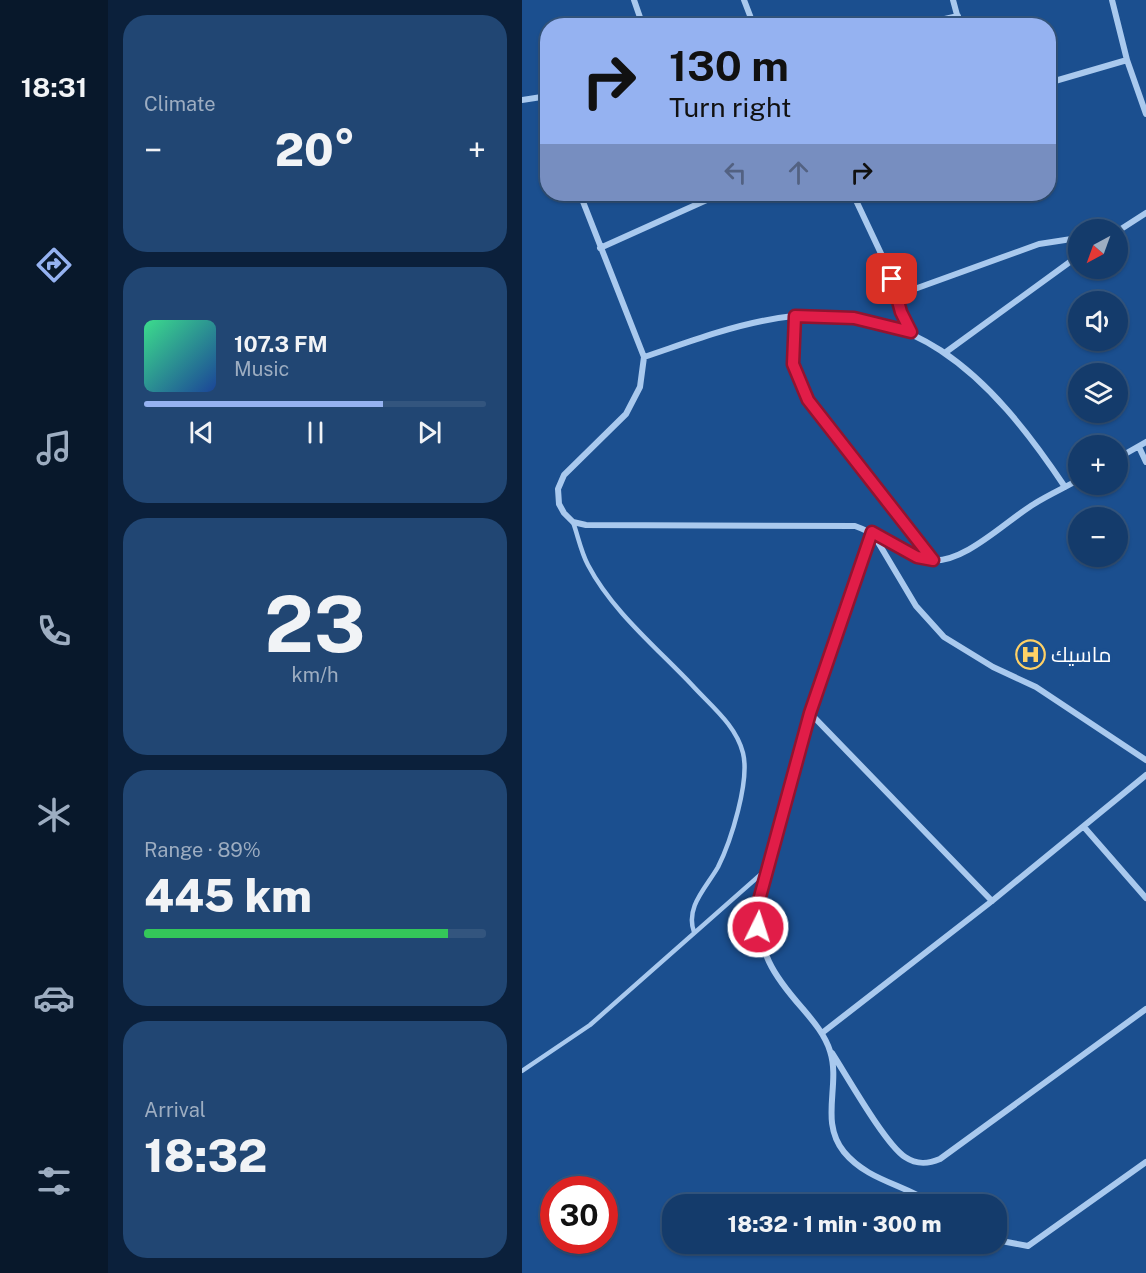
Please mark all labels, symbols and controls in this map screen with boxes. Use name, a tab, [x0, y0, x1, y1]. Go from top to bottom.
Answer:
text: 130 m	[669, 41, 789, 90]
icon: right	[570, 42, 648, 120]
text: 18:31	[21, 71, 87, 103]
text: Turn right	[669, 91, 792, 123]
text: Climate	[144, 92, 216, 116]
text: 20°	[275, 123, 355, 176]
text: −	[144, 131, 162, 169]
text: +	[468, 131, 486, 169]
icon: left	[719, 156, 752, 189]
icon: ahead	[782, 156, 815, 189]
icon: right	[845, 156, 878, 189]
north arrow	[1068, 219, 1128, 279]
map controls	[1068, 219, 1128, 567]
icon: directions	[33, 244, 75, 286]
pin	[866, 253, 917, 304]
icon: arrive	[875, 262, 908, 295]
button: sound	[1068, 291, 1128, 351]
text: 107.3 FM	[234, 331, 328, 357]
text: Music	[234, 357, 289, 381]
button: layers	[1068, 363, 1128, 423]
icon: previous	[185, 416, 218, 449]
icon: pause	[299, 416, 332, 449]
icon: next	[413, 416, 446, 449]
icon: music	[33, 427, 75, 469]
button: +	[1068, 435, 1128, 495]
button: −	[1068, 507, 1128, 567]
text: 23	[264, 578, 366, 670]
icon: phone	[33, 610, 75, 652]
hospital icon: ماسيك	[1014, 639, 1046, 671]
place label: ماسيك	[1051, 642, 1111, 667]
text: km/h	[291, 663, 339, 687]
icon: climate	[33, 794, 75, 836]
text: Range · 89%	[144, 838, 261, 862]
text: 445 km	[144, 869, 312, 922]
position arrow	[726, 895, 790, 959]
icon: car	[33, 977, 75, 1019]
text: Arrival	[144, 1098, 206, 1122]
text: 18:32	[144, 1129, 267, 1182]
icon: filters	[33, 1160, 75, 1202]
speed limit sign: 30	[540, 1176, 618, 1254]
text: 18:32 · 1 min · 300 m	[728, 1211, 941, 1237]

